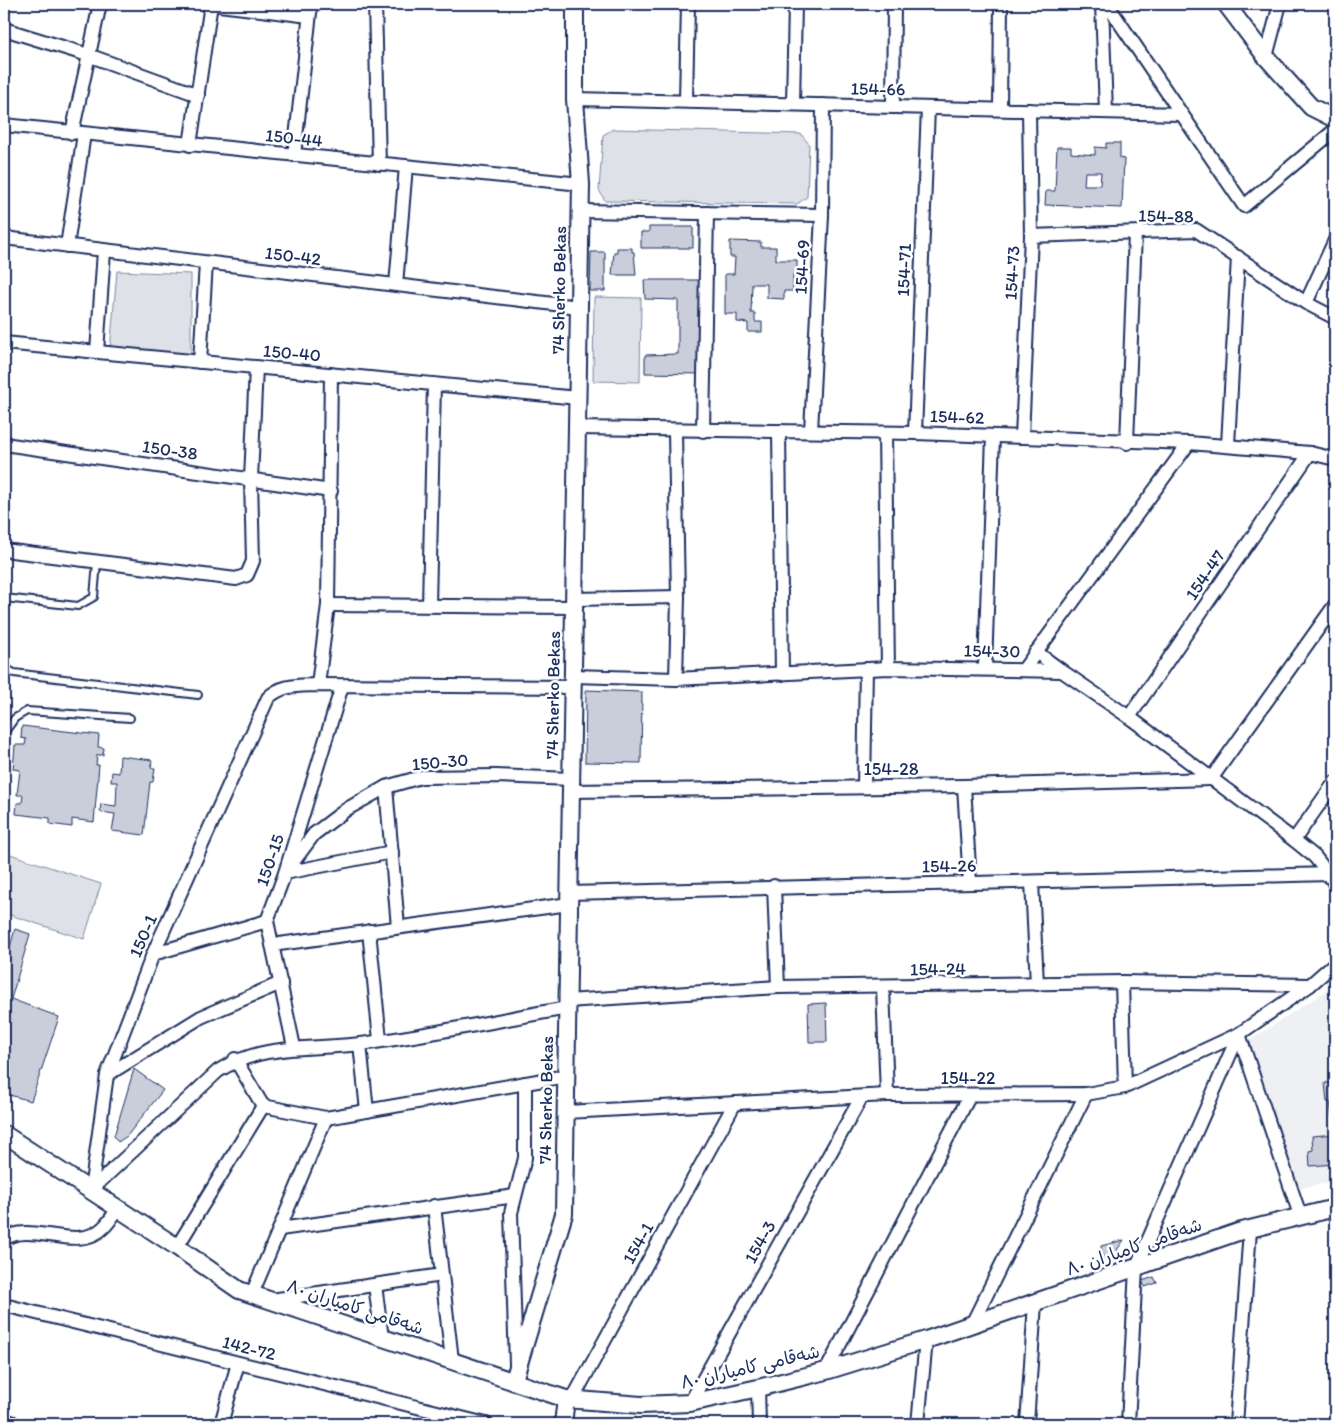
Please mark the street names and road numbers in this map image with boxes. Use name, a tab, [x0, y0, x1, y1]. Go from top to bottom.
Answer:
street label: 154-66	[850, 78, 906, 100]
street label: 150-44	[264, 124, 324, 152]
street label: 154-88	[1138, 205, 1194, 227]
street label: 74 Sherko Bekas	[547, 226, 571, 354]
street label: 154-69	[790, 239, 814, 295]
street label: 150-42	[264, 242, 323, 270]
street label: 154-71	[892, 243, 916, 297]
street label: 154-73	[1000, 245, 1024, 301]
street label: 150-40	[262, 340, 322, 366]
street label: 154-62	[929, 405, 985, 429]
street label: 150-38	[141, 435, 199, 465]
street label: 154-47	[1180, 546, 1230, 604]
street label: 74 Sherko Bekas	[541, 631, 565, 759]
street label: 154-30	[963, 640, 1021, 662]
street label: 150-30	[411, 749, 469, 775]
street label: 154-28	[863, 758, 919, 780]
street label: 150-15	[251, 831, 289, 889]
street label: 154-26	[921, 855, 977, 877]
street label: 150-1	[124, 911, 162, 961]
street label: 154-24	[910, 958, 966, 980]
street label: 74 Sherko Bekas	[534, 1036, 558, 1164]
street label: 154-22	[941, 1067, 996, 1089]
street label: شەقامی کامیاران ٨٠	[1063, 1213, 1205, 1281]
street label: 154-3	[739, 1217, 781, 1267]
street label: 154-1	[618, 1218, 658, 1268]
street label: شەقامی کامیاران ٨٠	[284, 1275, 426, 1339]
street label: 142-72	[220, 1331, 278, 1365]
street label: شەقامی کامیاران ٨٠	[678, 1340, 822, 1394]

